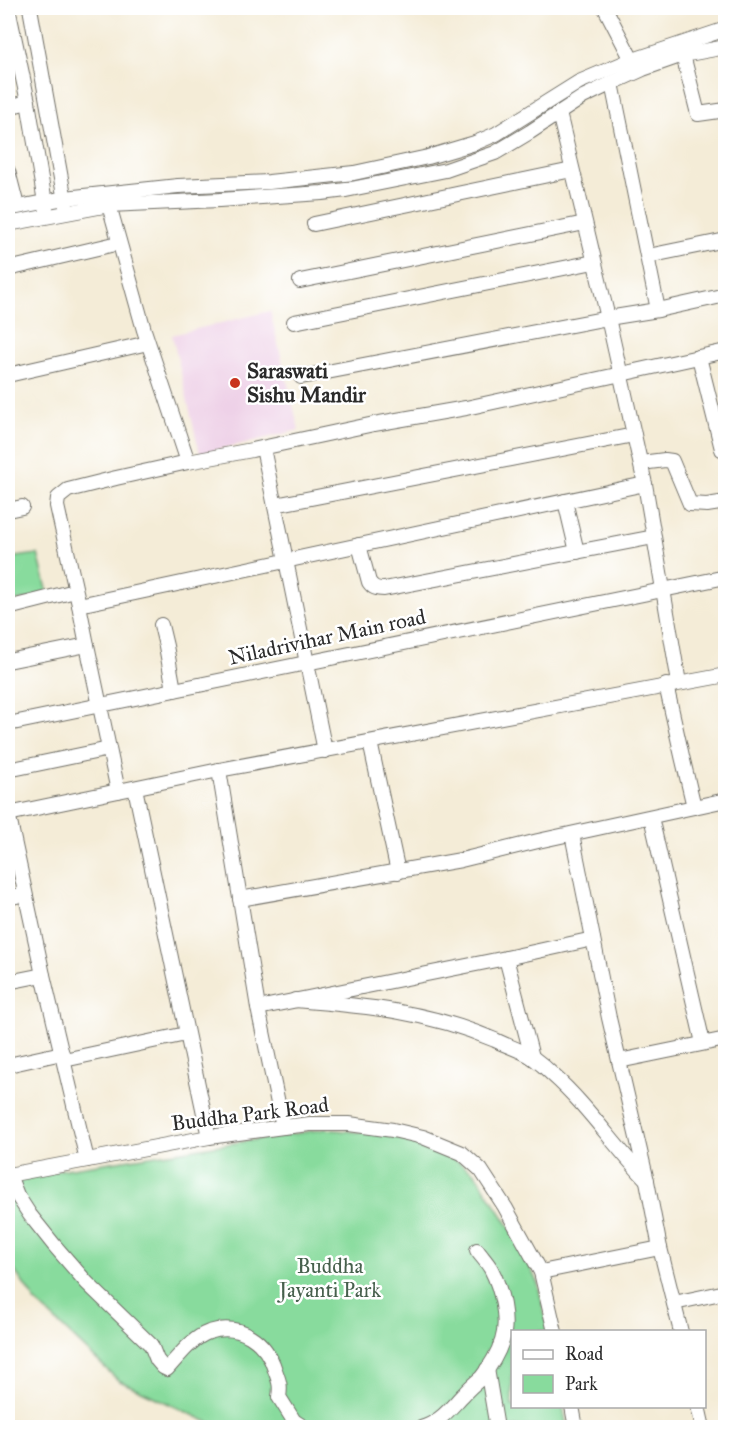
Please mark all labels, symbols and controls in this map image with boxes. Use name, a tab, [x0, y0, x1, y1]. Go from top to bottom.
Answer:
place label: Saraswati Sishu Mandir	[247, 358, 367, 408]
marker: Saraswati Sishu Mandir	[228, 376, 242, 390]
street label: Niladrivihar Main road	[226, 603, 428, 671]
street label: Buddha Park Road	[170, 1091, 331, 1137]
park label: Buddha Jayanti Park	[277, 1253, 381, 1303]
legend	[511, 1330, 706, 1408]
text: Road	[565, 1343, 603, 1365]
text: Park	[565, 1373, 598, 1395]

